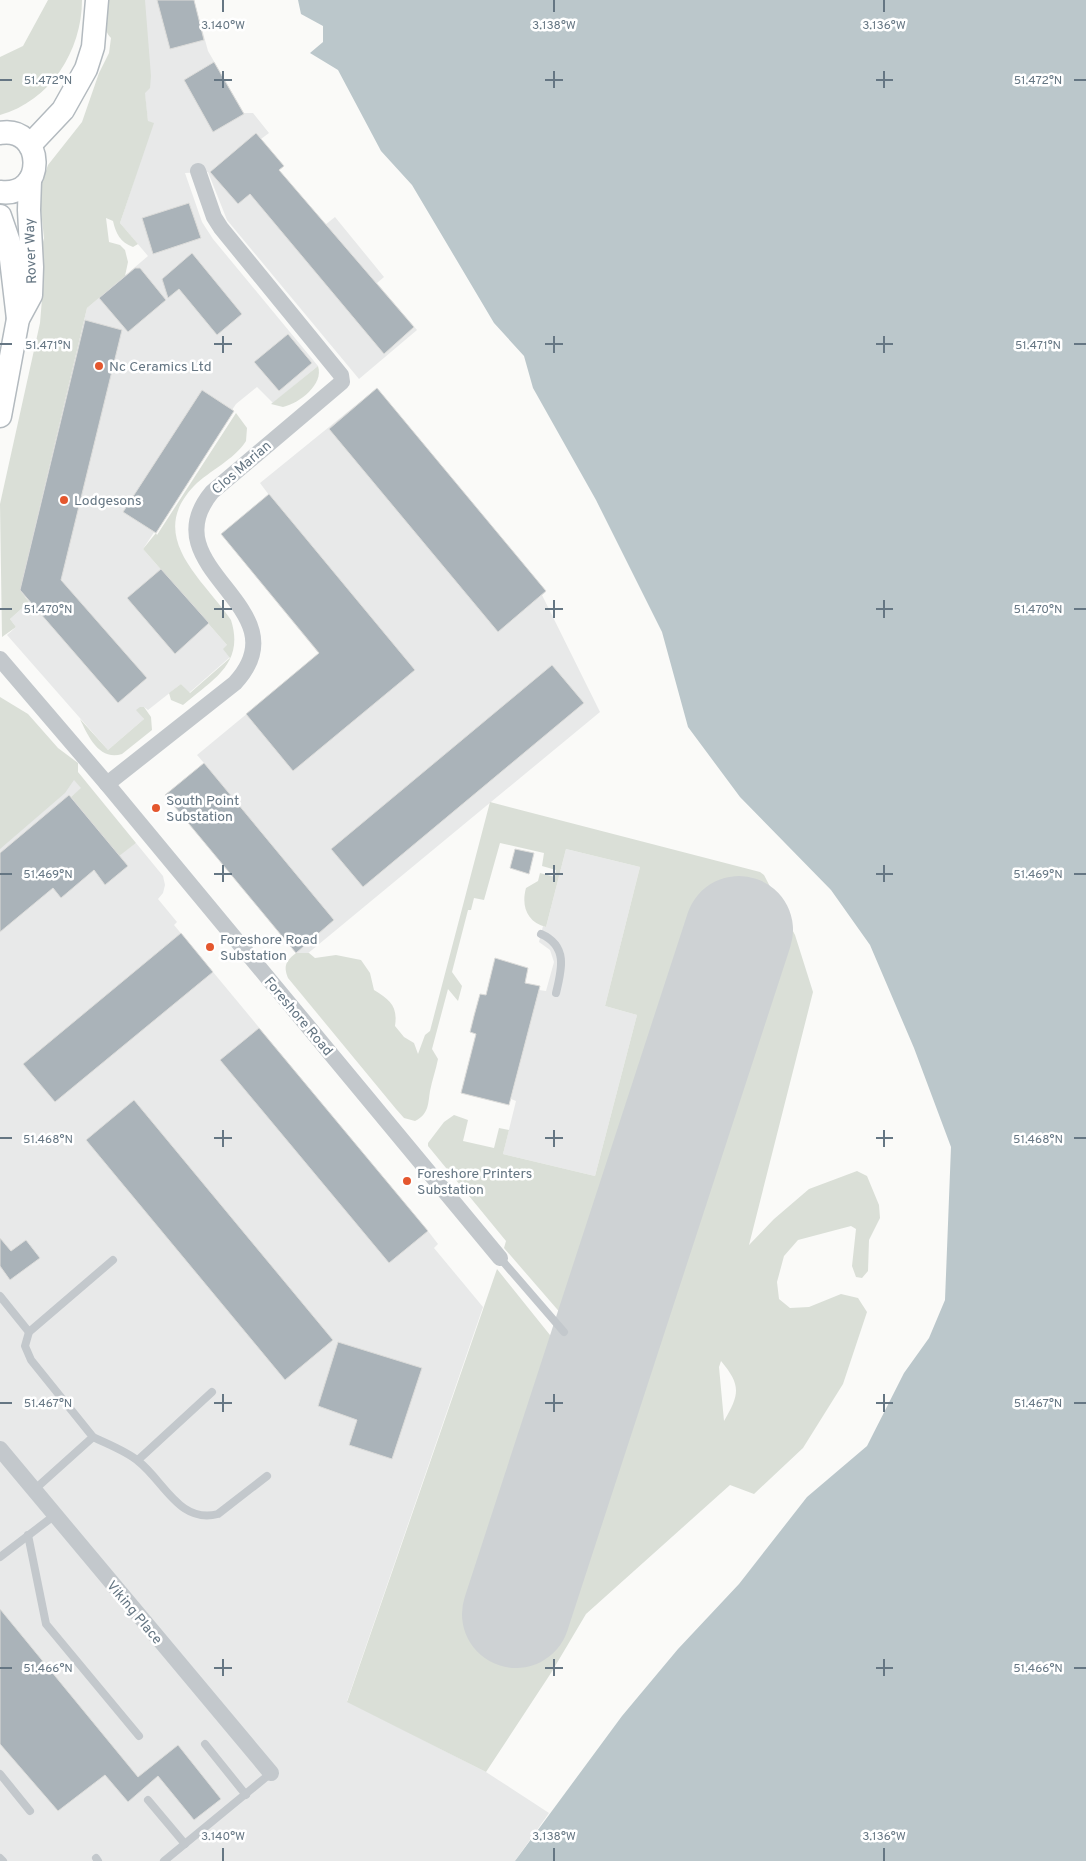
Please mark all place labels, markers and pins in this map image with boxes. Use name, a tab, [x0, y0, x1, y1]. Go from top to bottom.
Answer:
place label: Nc Ceramics Ltd	[109, 359, 212, 376]
marker: Nc Ceramics Ltd	[93, 360, 105, 372]
place label: Lodgesons	[74, 493, 142, 510]
marker: Lodgesons	[58, 494, 70, 506]
place label: South Point Substation	[166, 793, 239, 826]
marker: South Point Substation	[150, 802, 162, 814]
place label: Foreshore Road Substation	[220, 932, 318, 965]
marker: Foreshore Road Substation	[204, 941, 216, 953]
place label: Foreshore Printers Substation	[417, 1166, 532, 1199]
marker: Foreshore Printers Substation	[401, 1175, 413, 1187]

